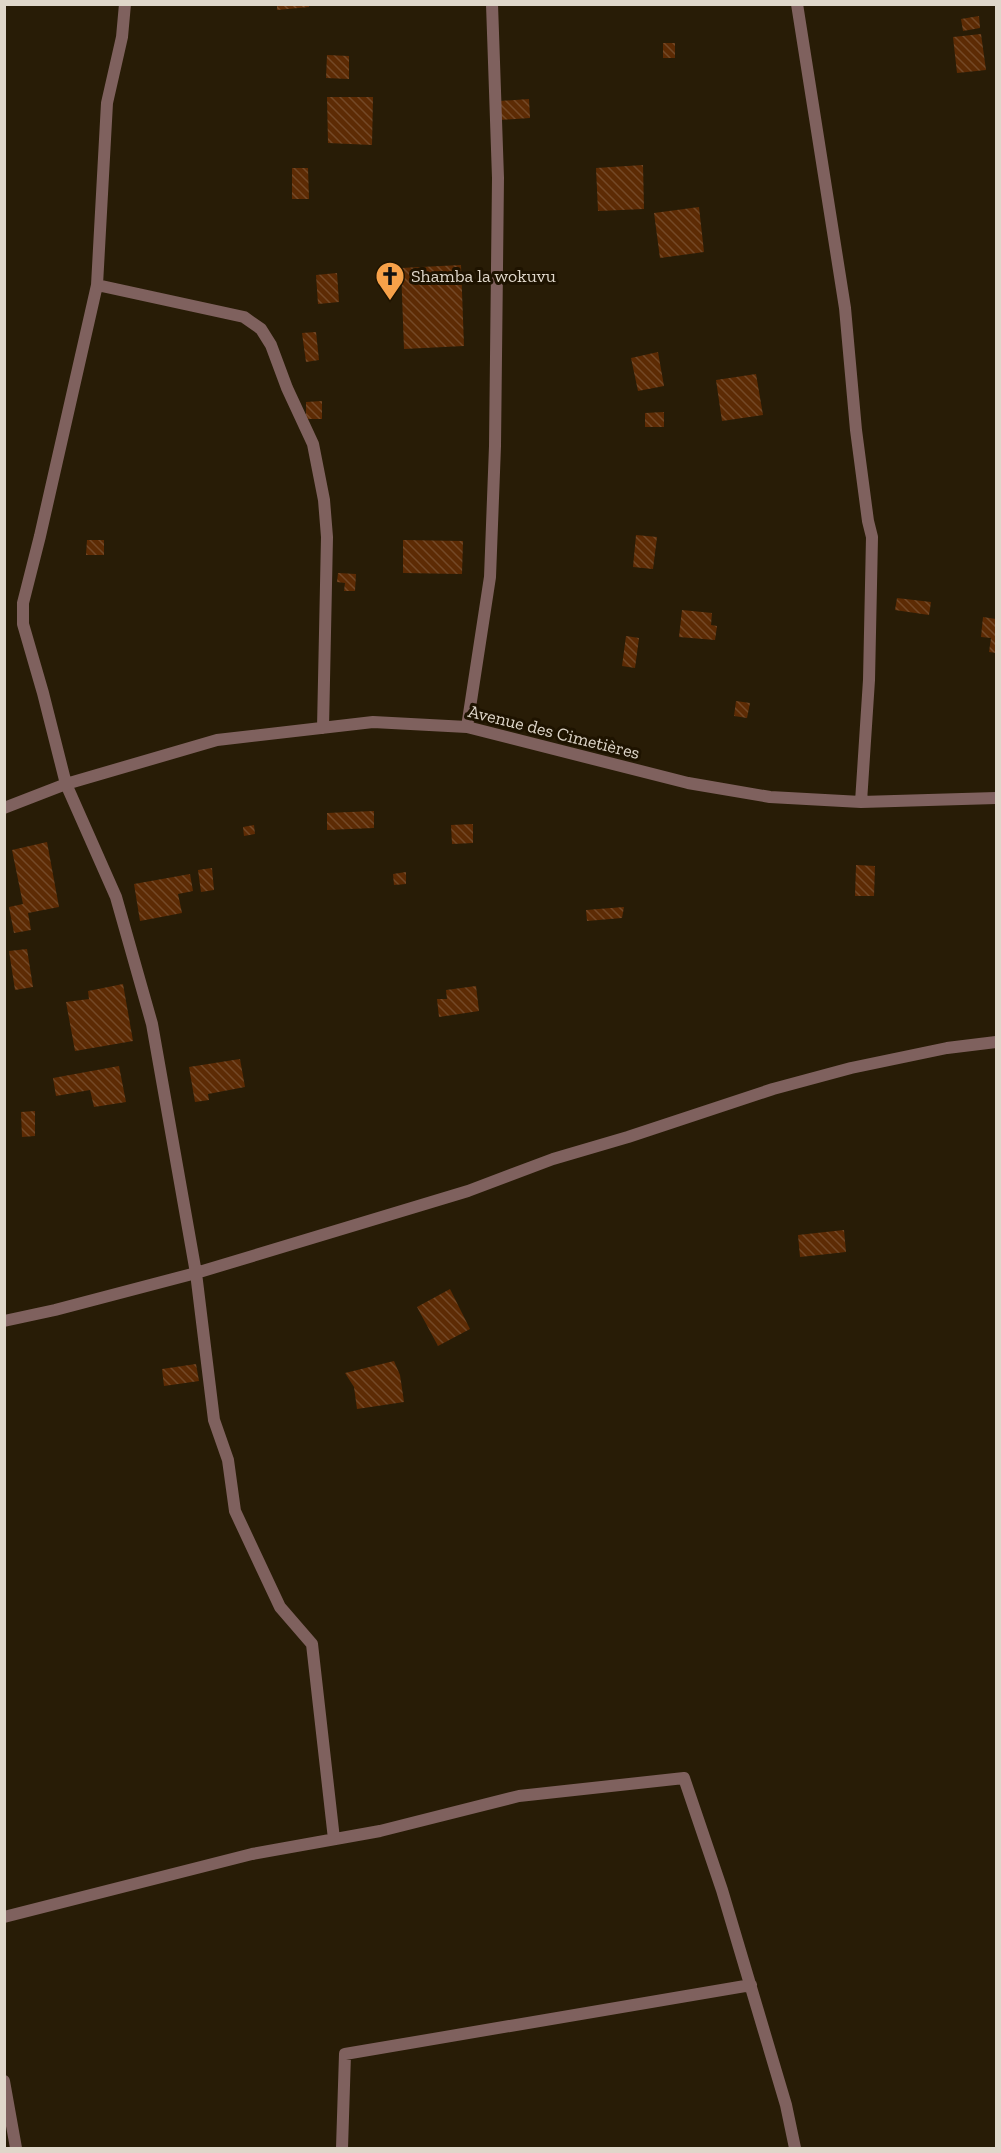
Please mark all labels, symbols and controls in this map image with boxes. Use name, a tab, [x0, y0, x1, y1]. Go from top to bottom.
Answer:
church icon: Shamba la wokuvu	[374, 260, 406, 302]
place label: Shamba la wokuvu	[411, 265, 556, 287]
street label: Avenue des Cimetières	[466, 700, 642, 764]

